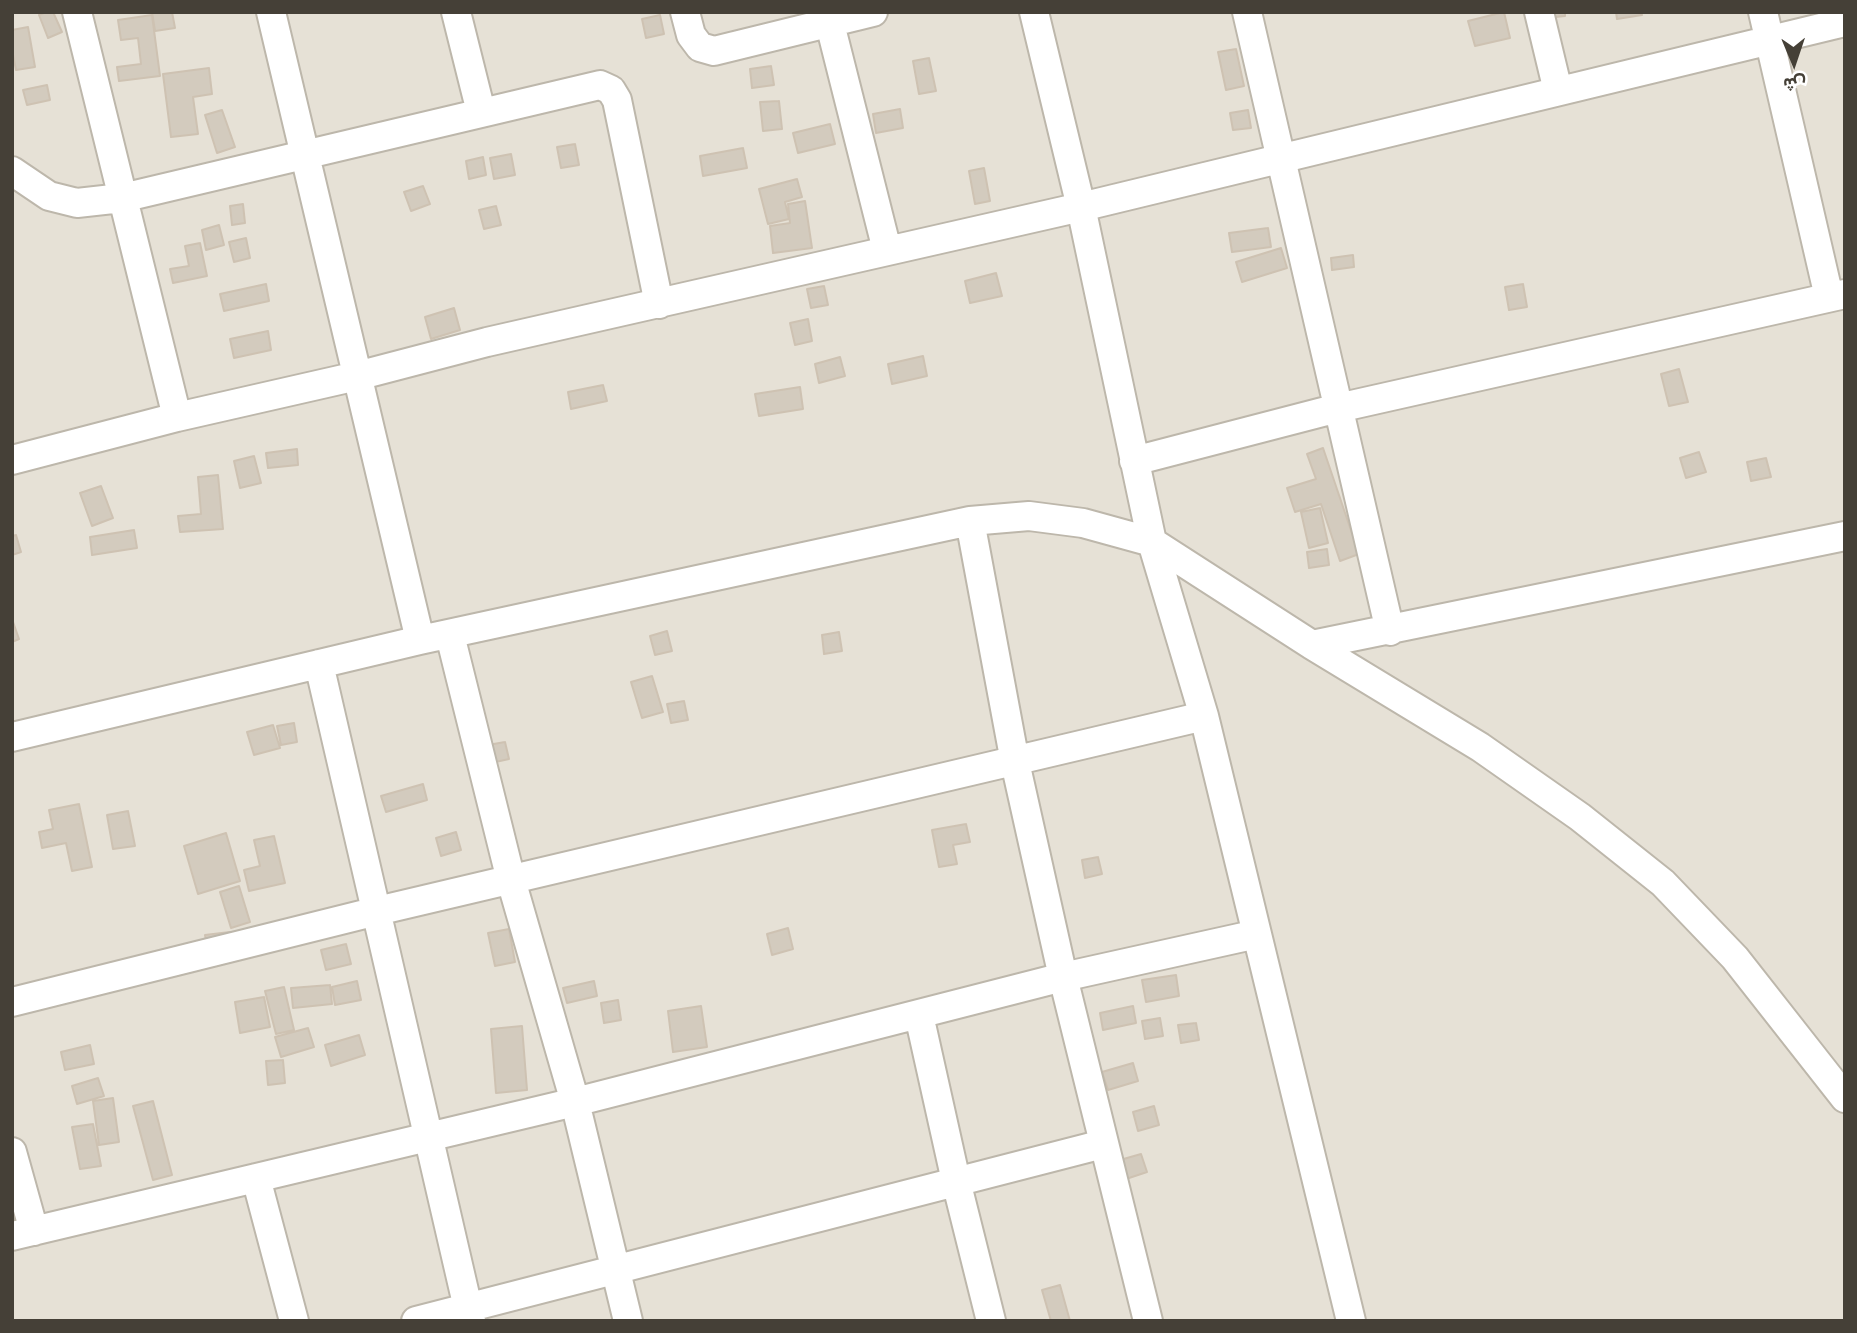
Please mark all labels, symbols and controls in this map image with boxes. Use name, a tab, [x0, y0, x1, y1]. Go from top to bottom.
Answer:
north arrow	[1759, 28, 1829, 98]
text: ش	[1783, 73, 1807, 95]

